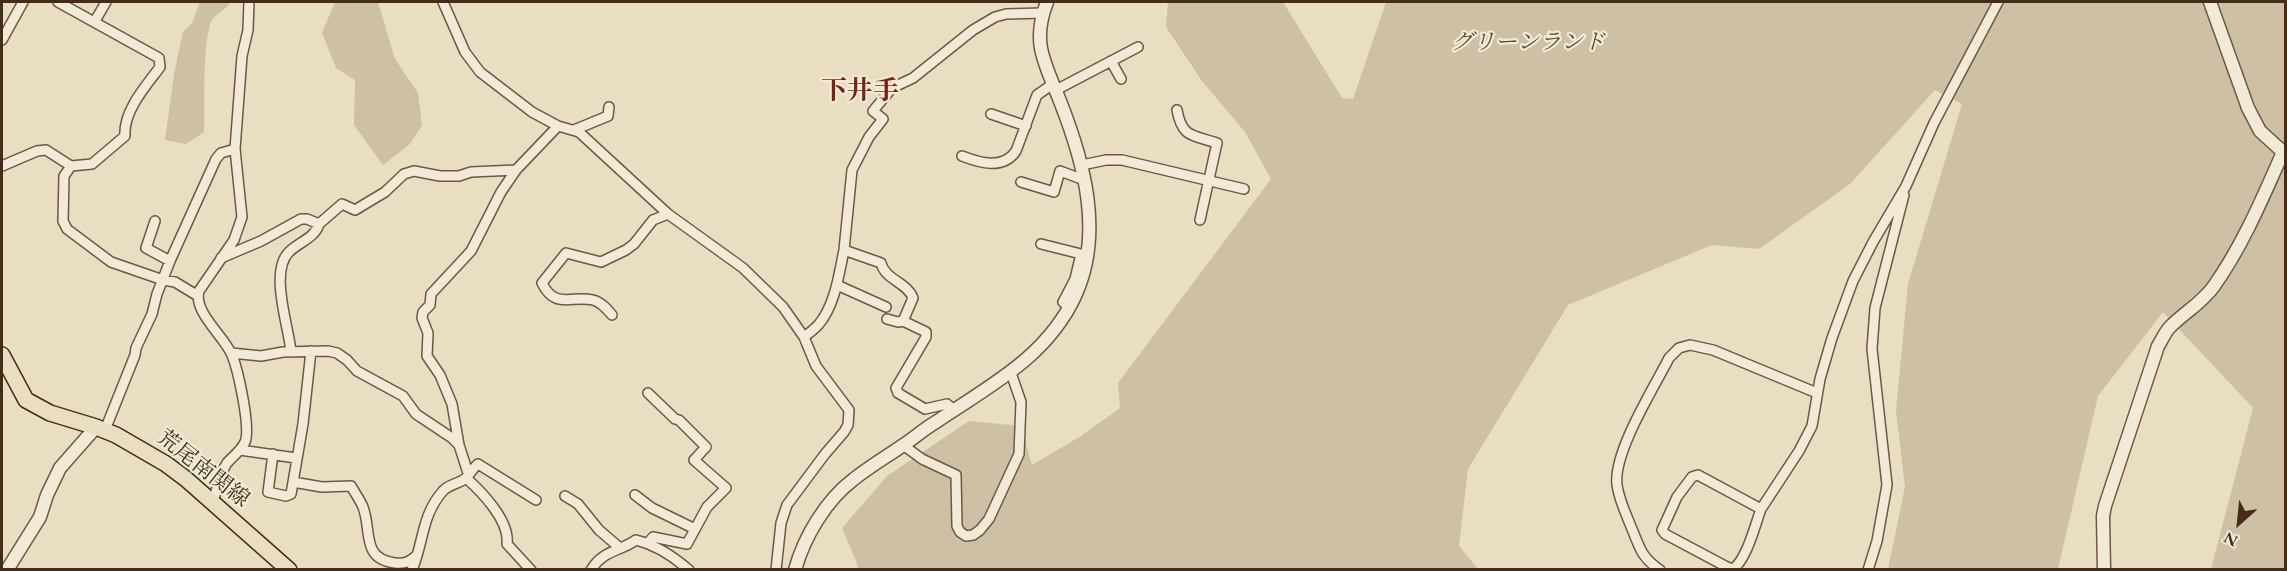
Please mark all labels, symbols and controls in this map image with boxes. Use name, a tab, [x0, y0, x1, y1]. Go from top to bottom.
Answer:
park label: グリーンランド	[1451, 30, 1605, 56]
district label: 下井手	[821, 76, 899, 108]
street label: 荒尾南関線	[152, 425, 254, 513]
north arrow	[2209, 493, 2269, 553]
text: N	[2220, 527, 2241, 552]

